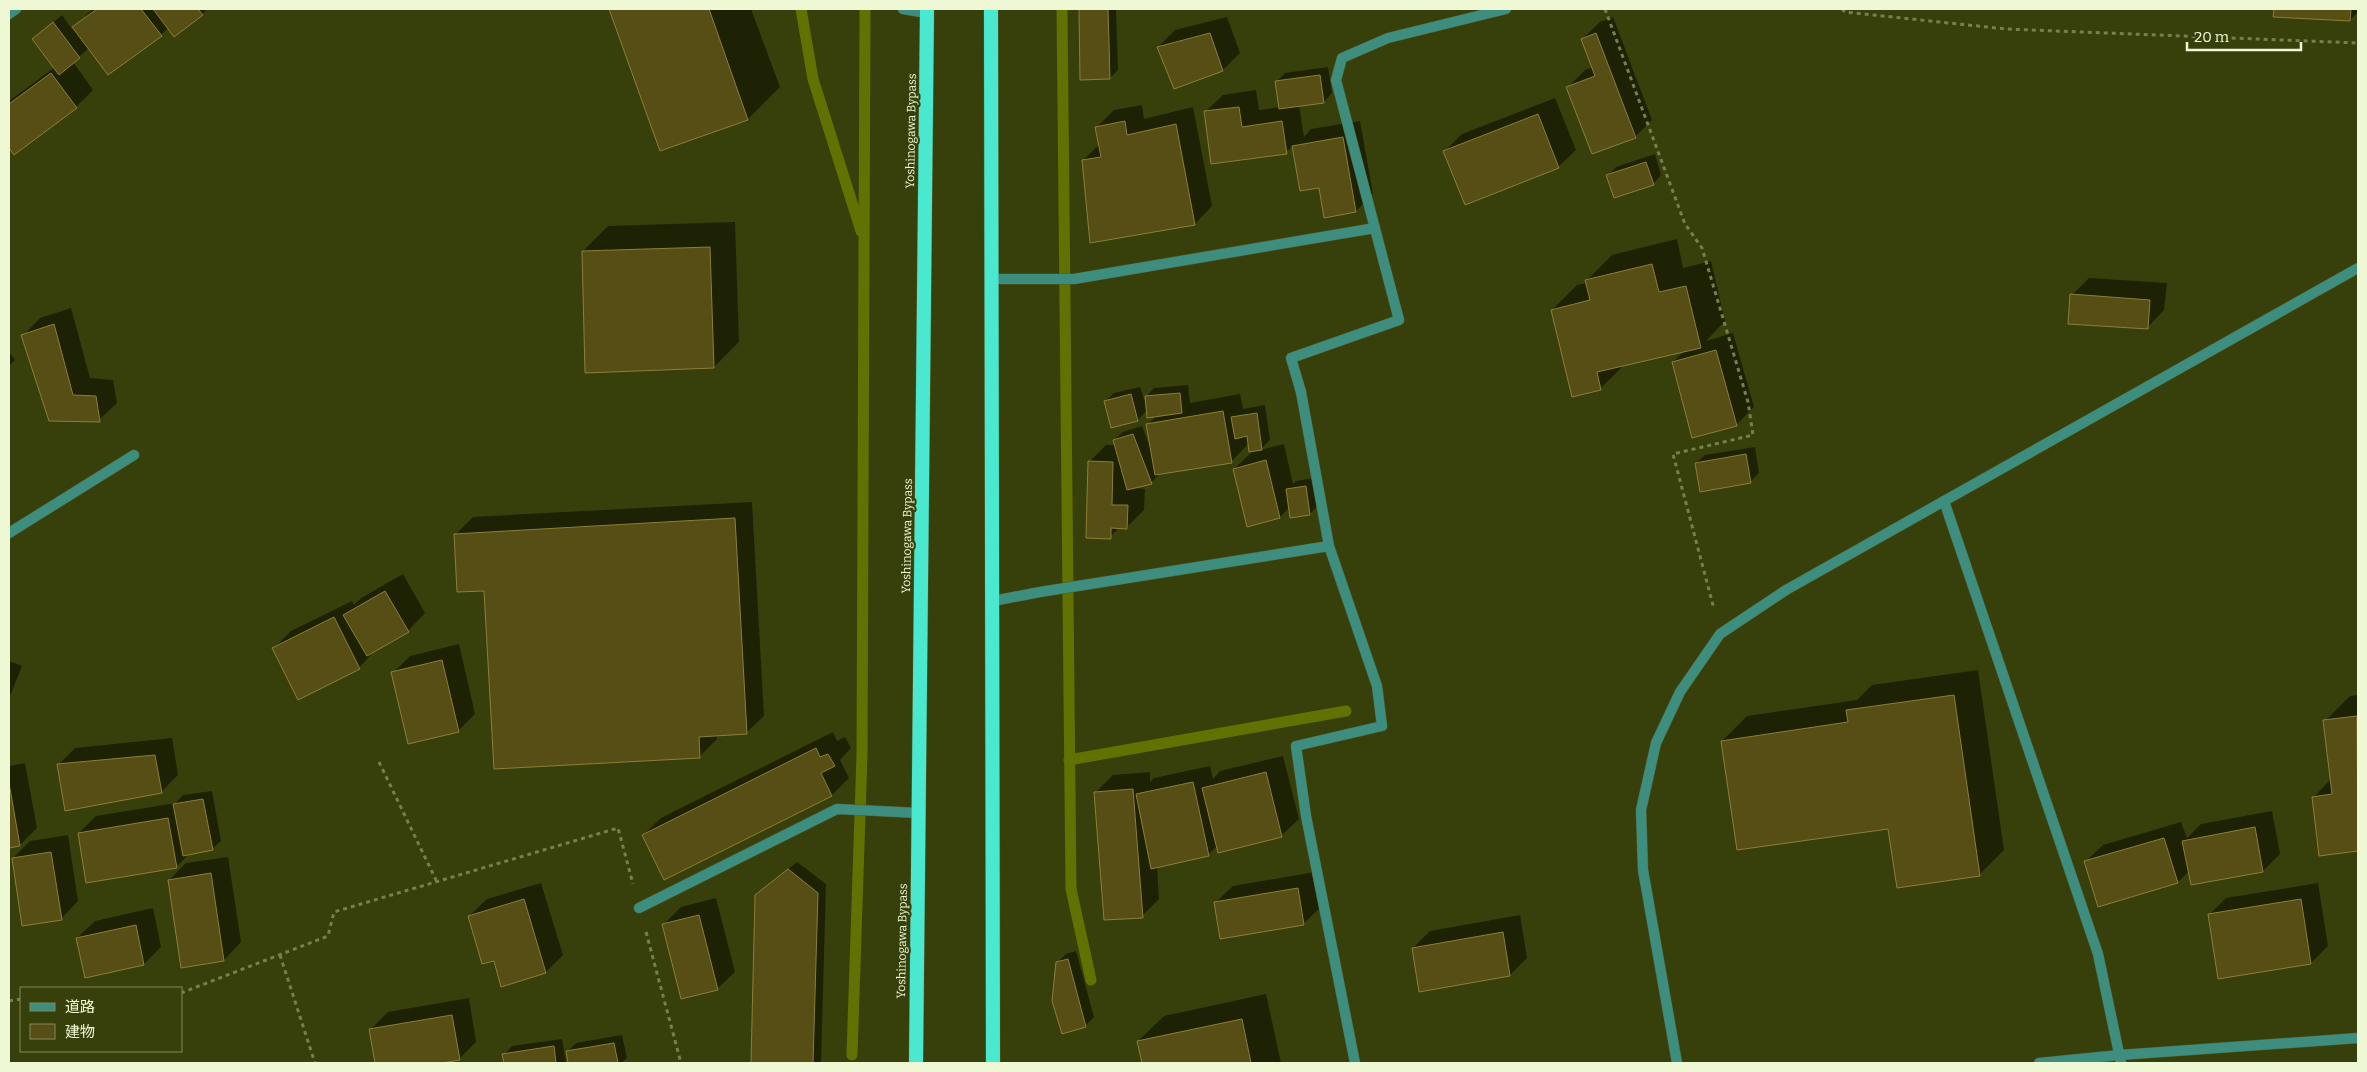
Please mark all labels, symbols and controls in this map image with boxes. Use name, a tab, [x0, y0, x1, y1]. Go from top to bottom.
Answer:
scale bar	[2187, 20, 2301, 52]
text: 20 m	[2194, 28, 2230, 46]
street label: Yoshinogawa Bypass	[903, 73, 919, 189]
street label: Yoshinogawa Bypass	[899, 478, 915, 594]
street label: Yoshinogawa Bypass	[894, 883, 910, 999]
legend	[20, 987, 182, 1052]
text: 道路	[65, 998, 95, 1016]
text: 建物	[65, 1023, 95, 1041]

